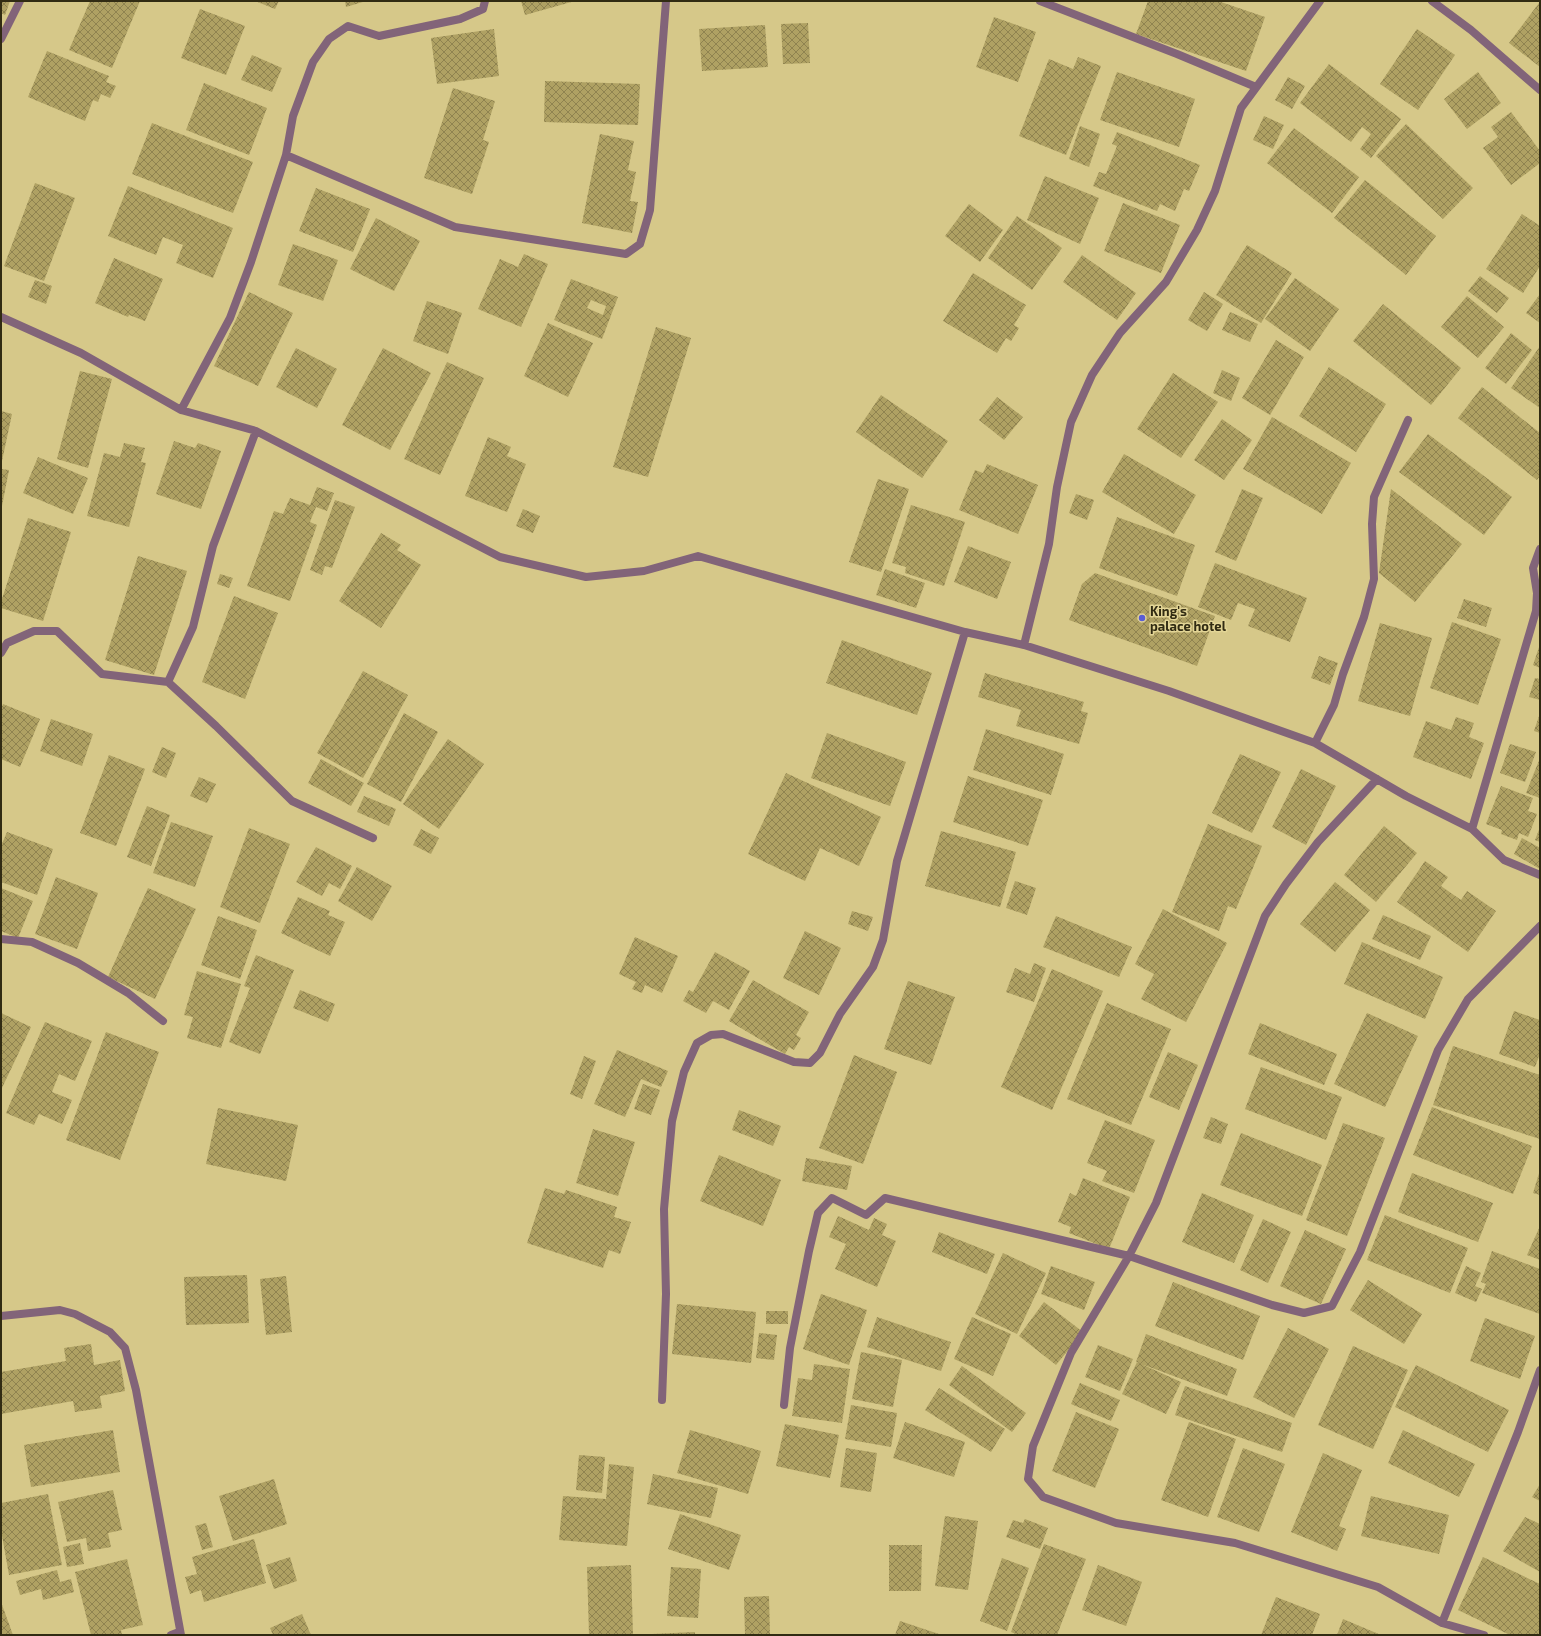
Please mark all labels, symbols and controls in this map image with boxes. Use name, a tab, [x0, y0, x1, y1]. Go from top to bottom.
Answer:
place label: King's palace hotel	[1150, 603, 1227, 634]
marker: King's palace hotel	[1137, 613, 1147, 623]

